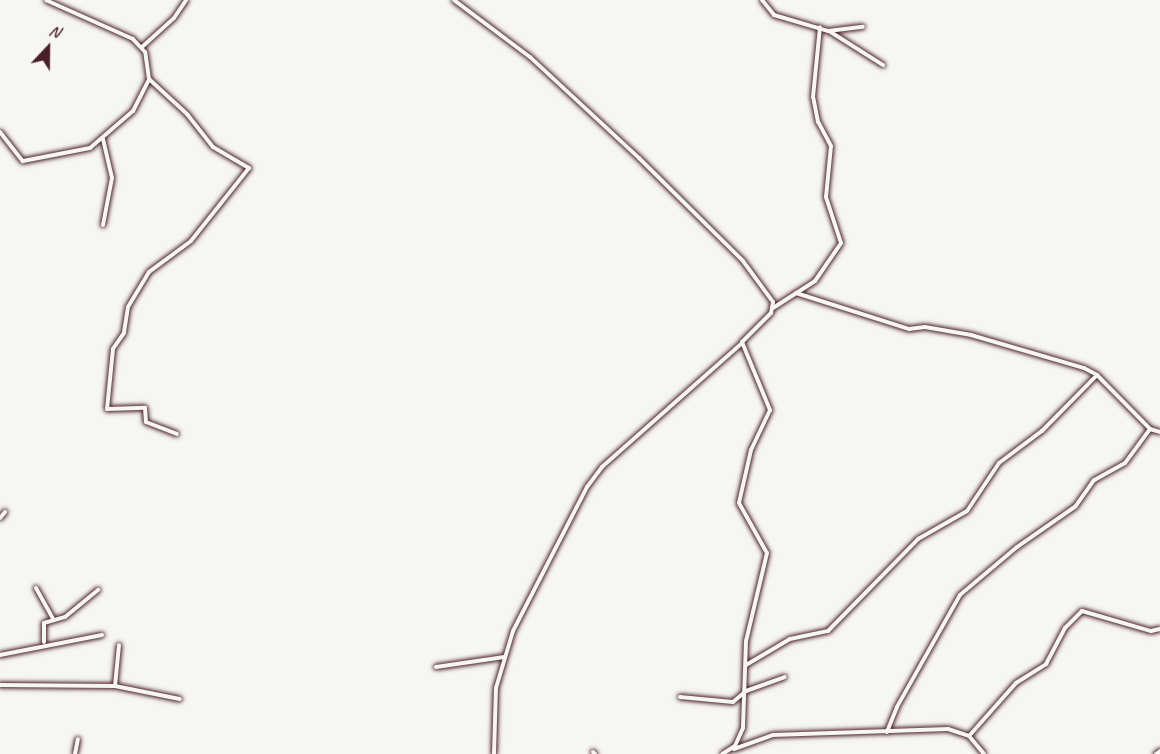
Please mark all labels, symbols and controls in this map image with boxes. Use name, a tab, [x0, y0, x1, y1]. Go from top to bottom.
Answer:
north arrow	[18, 18, 78, 78]
text: N	[46, 20, 63, 42]

